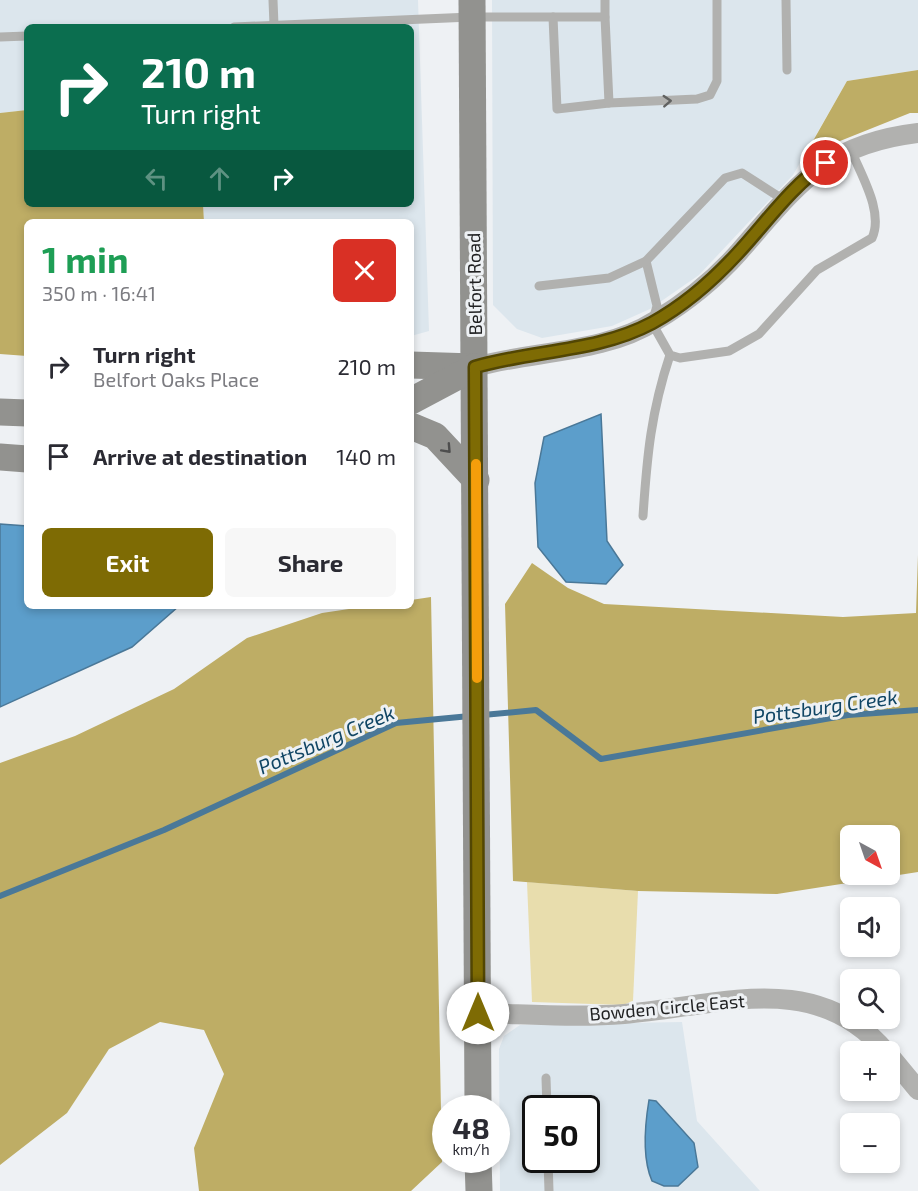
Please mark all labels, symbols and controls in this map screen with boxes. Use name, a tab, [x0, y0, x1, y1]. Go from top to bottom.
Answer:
text: 210 m	[141, 46, 256, 96]
icon: right	[42, 48, 120, 126]
one-way arrow	[663, 94, 672, 107]
text: Turn right	[141, 97, 261, 129]
pin	[800, 137, 851, 188]
icon: arrive	[809, 146, 842, 179]
icon: left	[140, 162, 173, 195]
icon: ahead	[203, 162, 236, 195]
icon: right	[266, 162, 299, 195]
street label: Belfort Road	[462, 233, 486, 335]
text: 1 min	[42, 237, 129, 280]
button: close	[333, 239, 396, 302]
text: 350 m · 16:41	[42, 281, 156, 305]
text: Turn right	[93, 341, 195, 367]
icon: right	[42, 350, 75, 383]
text: 210 m	[337, 353, 396, 379]
text: Belfort Oaks Place	[93, 367, 259, 391]
icon: arrive	[42, 440, 75, 473]
one-way arrow	[439, 442, 450, 453]
text: Arrive at destination	[93, 443, 307, 469]
text: 140 m	[336, 443, 396, 469]
button: Exit	[42, 528, 213, 597]
button: Share	[225, 528, 396, 597]
water label: Pottsburg Creek	[751, 684, 899, 728]
water label: Pottsburg Creek	[254, 699, 398, 779]
north arrow	[840, 825, 900, 885]
map controls	[840, 825, 900, 1173]
button: sound	[840, 897, 900, 957]
button: search	[840, 969, 900, 1029]
position arrow	[446, 981, 510, 1045]
street label: Bowden Circle East	[588, 989, 746, 1025]
button: +	[840, 1041, 900, 1101]
speed limit sign: 50	[522, 1095, 600, 1173]
text: 48	[452, 1109, 490, 1145]
button: −	[840, 1113, 900, 1173]
text: km/h	[452, 1140, 490, 1158]

